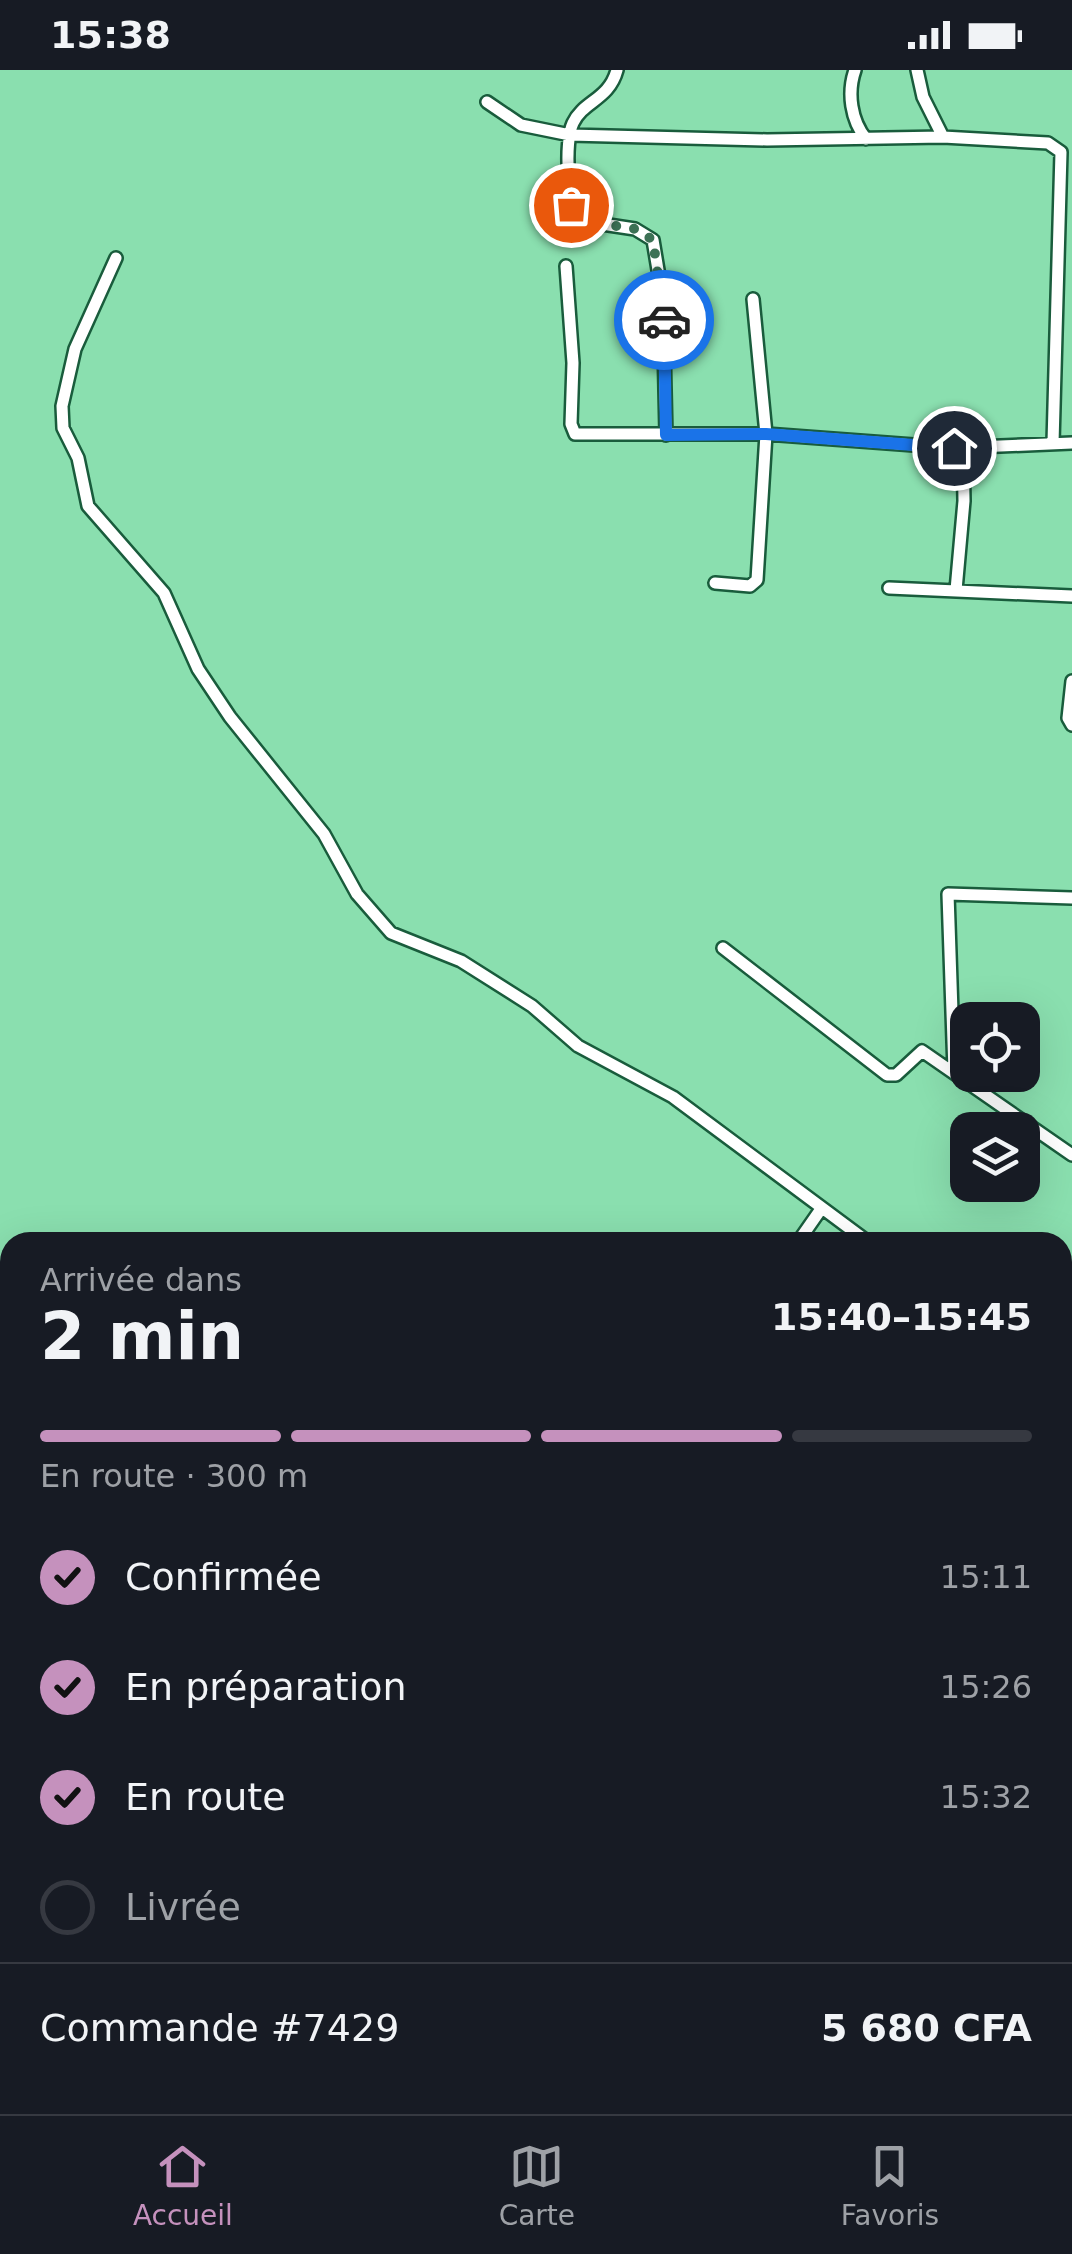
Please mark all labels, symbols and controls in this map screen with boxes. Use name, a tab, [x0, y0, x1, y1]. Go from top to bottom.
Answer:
text: 15:38	[50, 13, 171, 57]
pin	[529, 163, 614, 248]
icon: bag	[544, 178, 599, 233]
courier	[614, 270, 714, 370]
icon: car	[637, 293, 692, 348]
pin	[912, 406, 997, 491]
icon: home	[927, 421, 982, 476]
map controls	[950, 1002, 1040, 1202]
button: locate	[950, 1002, 1040, 1092]
button: layers	[950, 1112, 1040, 1202]
text: Arrivée dans	[40, 1261, 242, 1299]
text: 15:40–15:45	[771, 1295, 1032, 1339]
text: 2 min	[40, 1299, 244, 1374]
text: En route · 300 m	[40, 1457, 308, 1495]
icon: check	[40, 1550, 95, 1605]
text: Confirmée	[125, 1555, 322, 1599]
text: 15:11	[940, 1558, 1032, 1596]
icon: check	[40, 1660, 95, 1715]
text: En préparation	[125, 1665, 407, 1709]
text: 15:26	[940, 1668, 1032, 1706]
icon: check	[40, 1770, 95, 1825]
text: En route	[125, 1775, 286, 1819]
text: 15:32	[940, 1778, 1032, 1816]
text: Livrée	[125, 1885, 241, 1929]
text: Commande #7429	[40, 2006, 399, 2050]
text: 5 680 CFA	[821, 2006, 1032, 2050]
tab: Accueil	[133, 2139, 233, 2232]
tab: Carte	[499, 2139, 575, 2232]
tab: Favoris	[841, 2139, 939, 2232]

